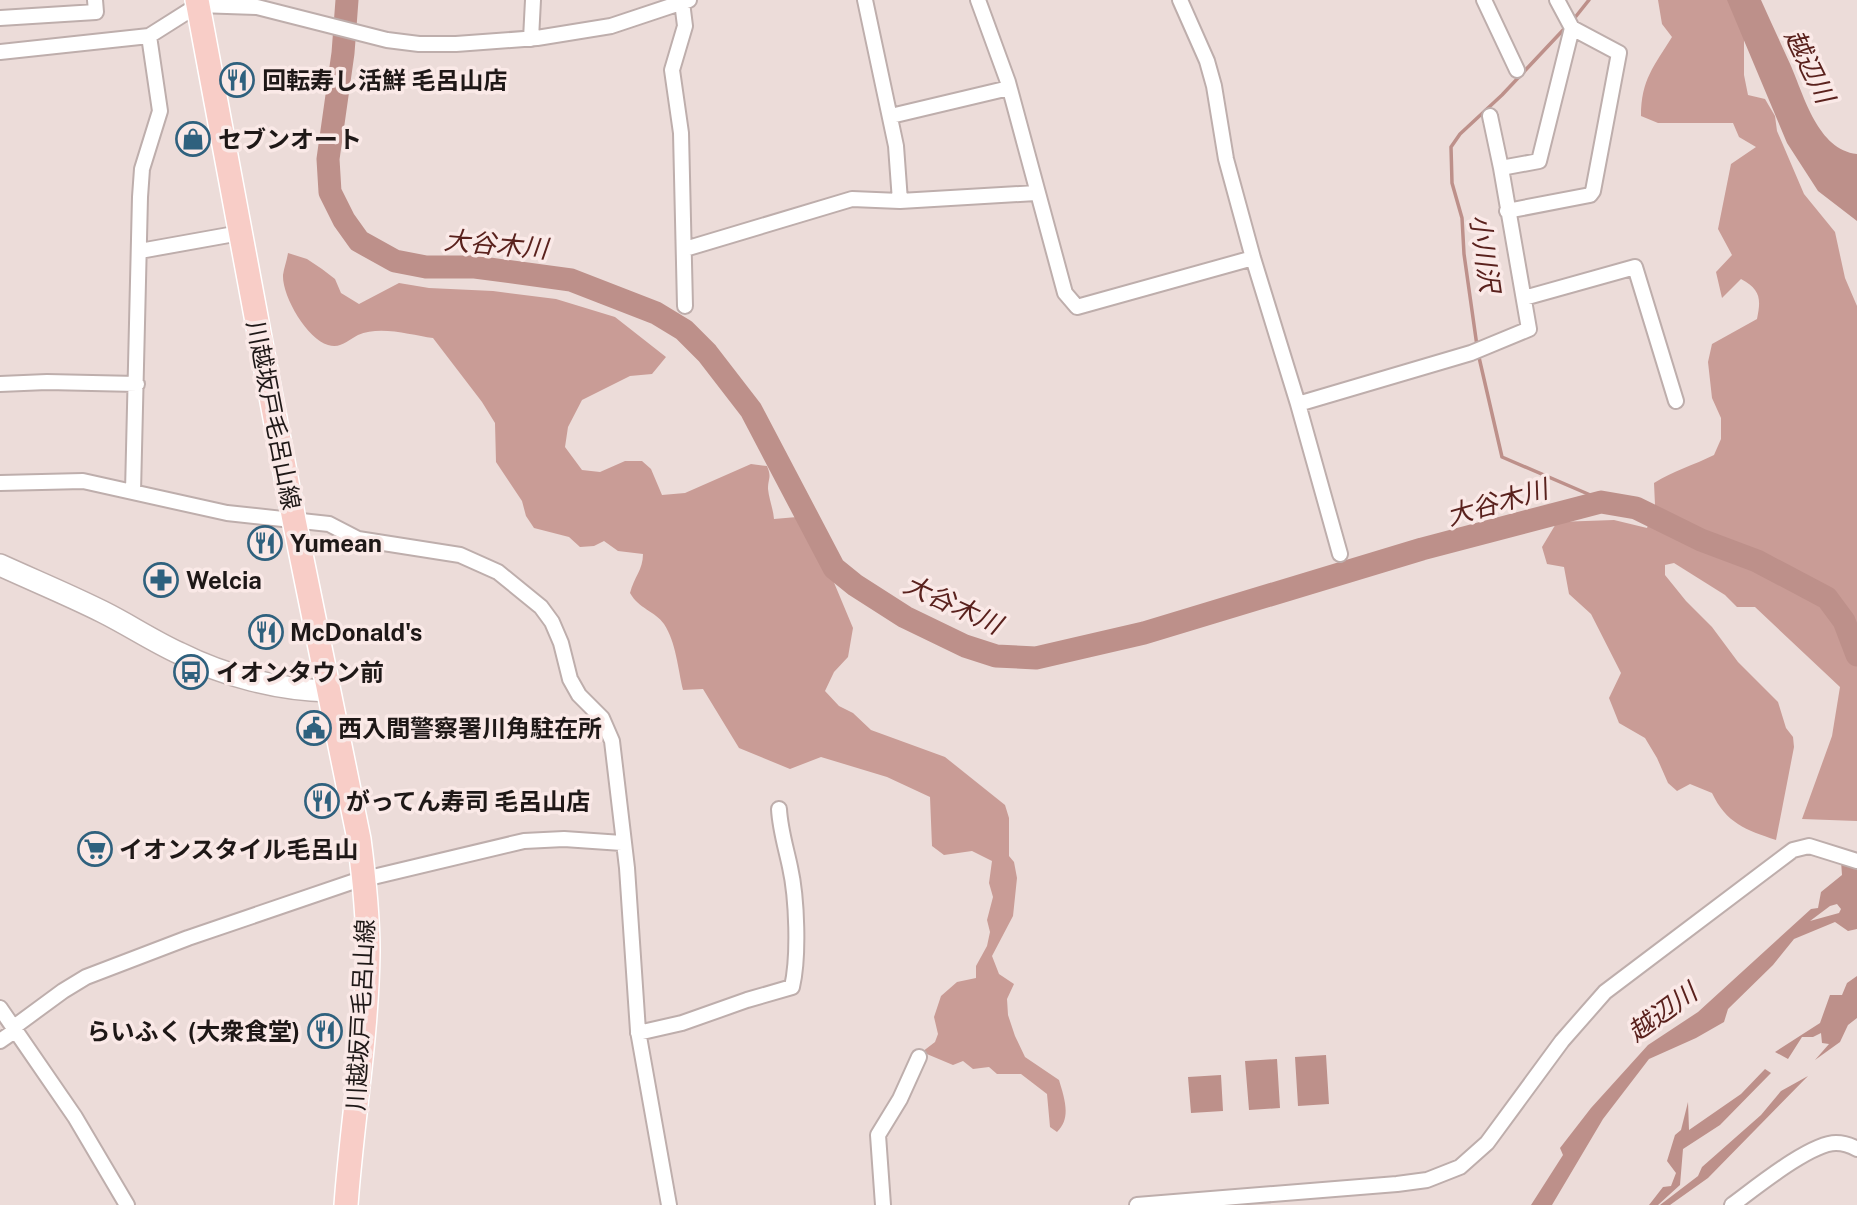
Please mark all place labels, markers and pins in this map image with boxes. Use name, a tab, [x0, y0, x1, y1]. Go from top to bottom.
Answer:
restaurant icon: 回転寿し活鮮 毛呂山店	[218, 61, 256, 99]
place label: 回転寿し活鮮 毛呂山店	[262, 66, 507, 94]
shop icon: セブンオート	[174, 120, 212, 158]
place label: セブンオート	[218, 125, 362, 153]
restaurant icon: Yumean	[246, 524, 284, 562]
place label: Yumean	[290, 529, 382, 557]
pharmacy icon: Welcia	[142, 561, 180, 599]
place label: Welcia	[186, 566, 262, 594]
restaurant icon: McDonald's	[247, 613, 285, 651]
place label: McDonald's	[290, 618, 422, 646]
bus stop icon: イオンタウン前	[172, 653, 210, 691]
place label: イオンタウン前	[216, 658, 384, 686]
public building icon: 西入間警察署川角駐在所	[295, 709, 333, 747]
place label: 西入間警察署川角駐在所	[338, 714, 602, 742]
restaurant icon: がってん寿司 毛呂山店	[303, 782, 341, 820]
place label: がってん寿司 毛呂山店	[346, 787, 590, 815]
supermarket icon: イオンスタイル毛呂山	[76, 830, 114, 868]
place label: イオンスタイル毛呂山	[119, 835, 359, 863]
restaurant icon: らいふく (大衆食堂)	[306, 1012, 344, 1050]
place label: らいふく (大衆食堂)	[87, 1017, 300, 1045]

